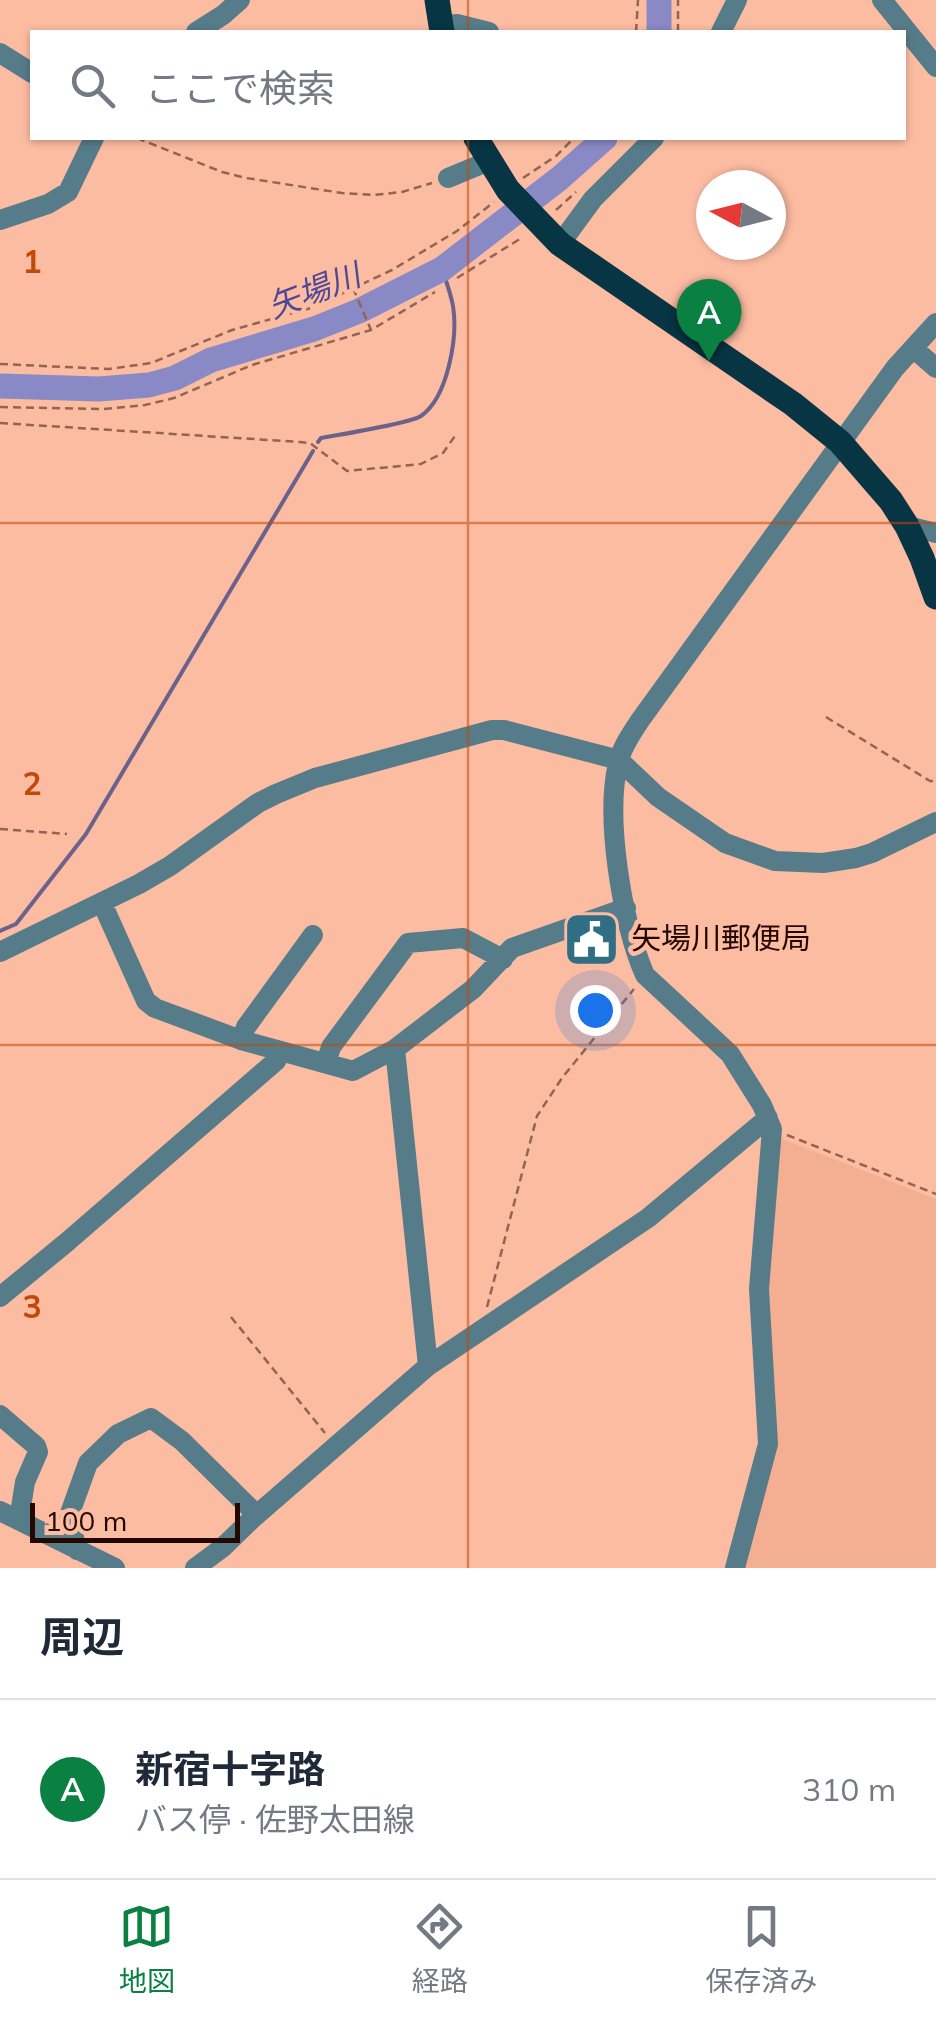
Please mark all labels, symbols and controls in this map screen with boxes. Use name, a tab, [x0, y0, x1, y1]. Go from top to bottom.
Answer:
search box	[30, 30, 906, 140]
icon: search	[65, 58, 120, 113]
text: ここで検索	[145, 64, 335, 112]
north arrow	[696, 170, 786, 260]
text: 1	[22, 241, 42, 281]
water label: 矢場川	[262, 253, 368, 326]
pin: A	[676, 278, 742, 361]
text: 2	[22, 763, 42, 803]
public building icon: 矢場川郵便局	[562, 909, 622, 969]
place label: 矢場川郵便局	[631, 919, 811, 957]
your location	[570, 985, 621, 1036]
text: 3	[22, 1286, 42, 1326]
scale bar	[30, 1498, 240, 1542]
text: 100 m	[45, 1503, 127, 1538]
text: 周辺	[40, 1610, 124, 1663]
text: 新宿十字路	[135, 1745, 325, 1793]
text: A	[60, 1769, 85, 1809]
text: 310 m	[802, 1769, 896, 1809]
text: バス停 · 佐野太田線	[135, 1799, 415, 1839]
tab: 地図	[119, 1899, 175, 1999]
tab: 経路	[412, 1899, 468, 1999]
tab: 保存済み	[705, 1899, 817, 1999]

